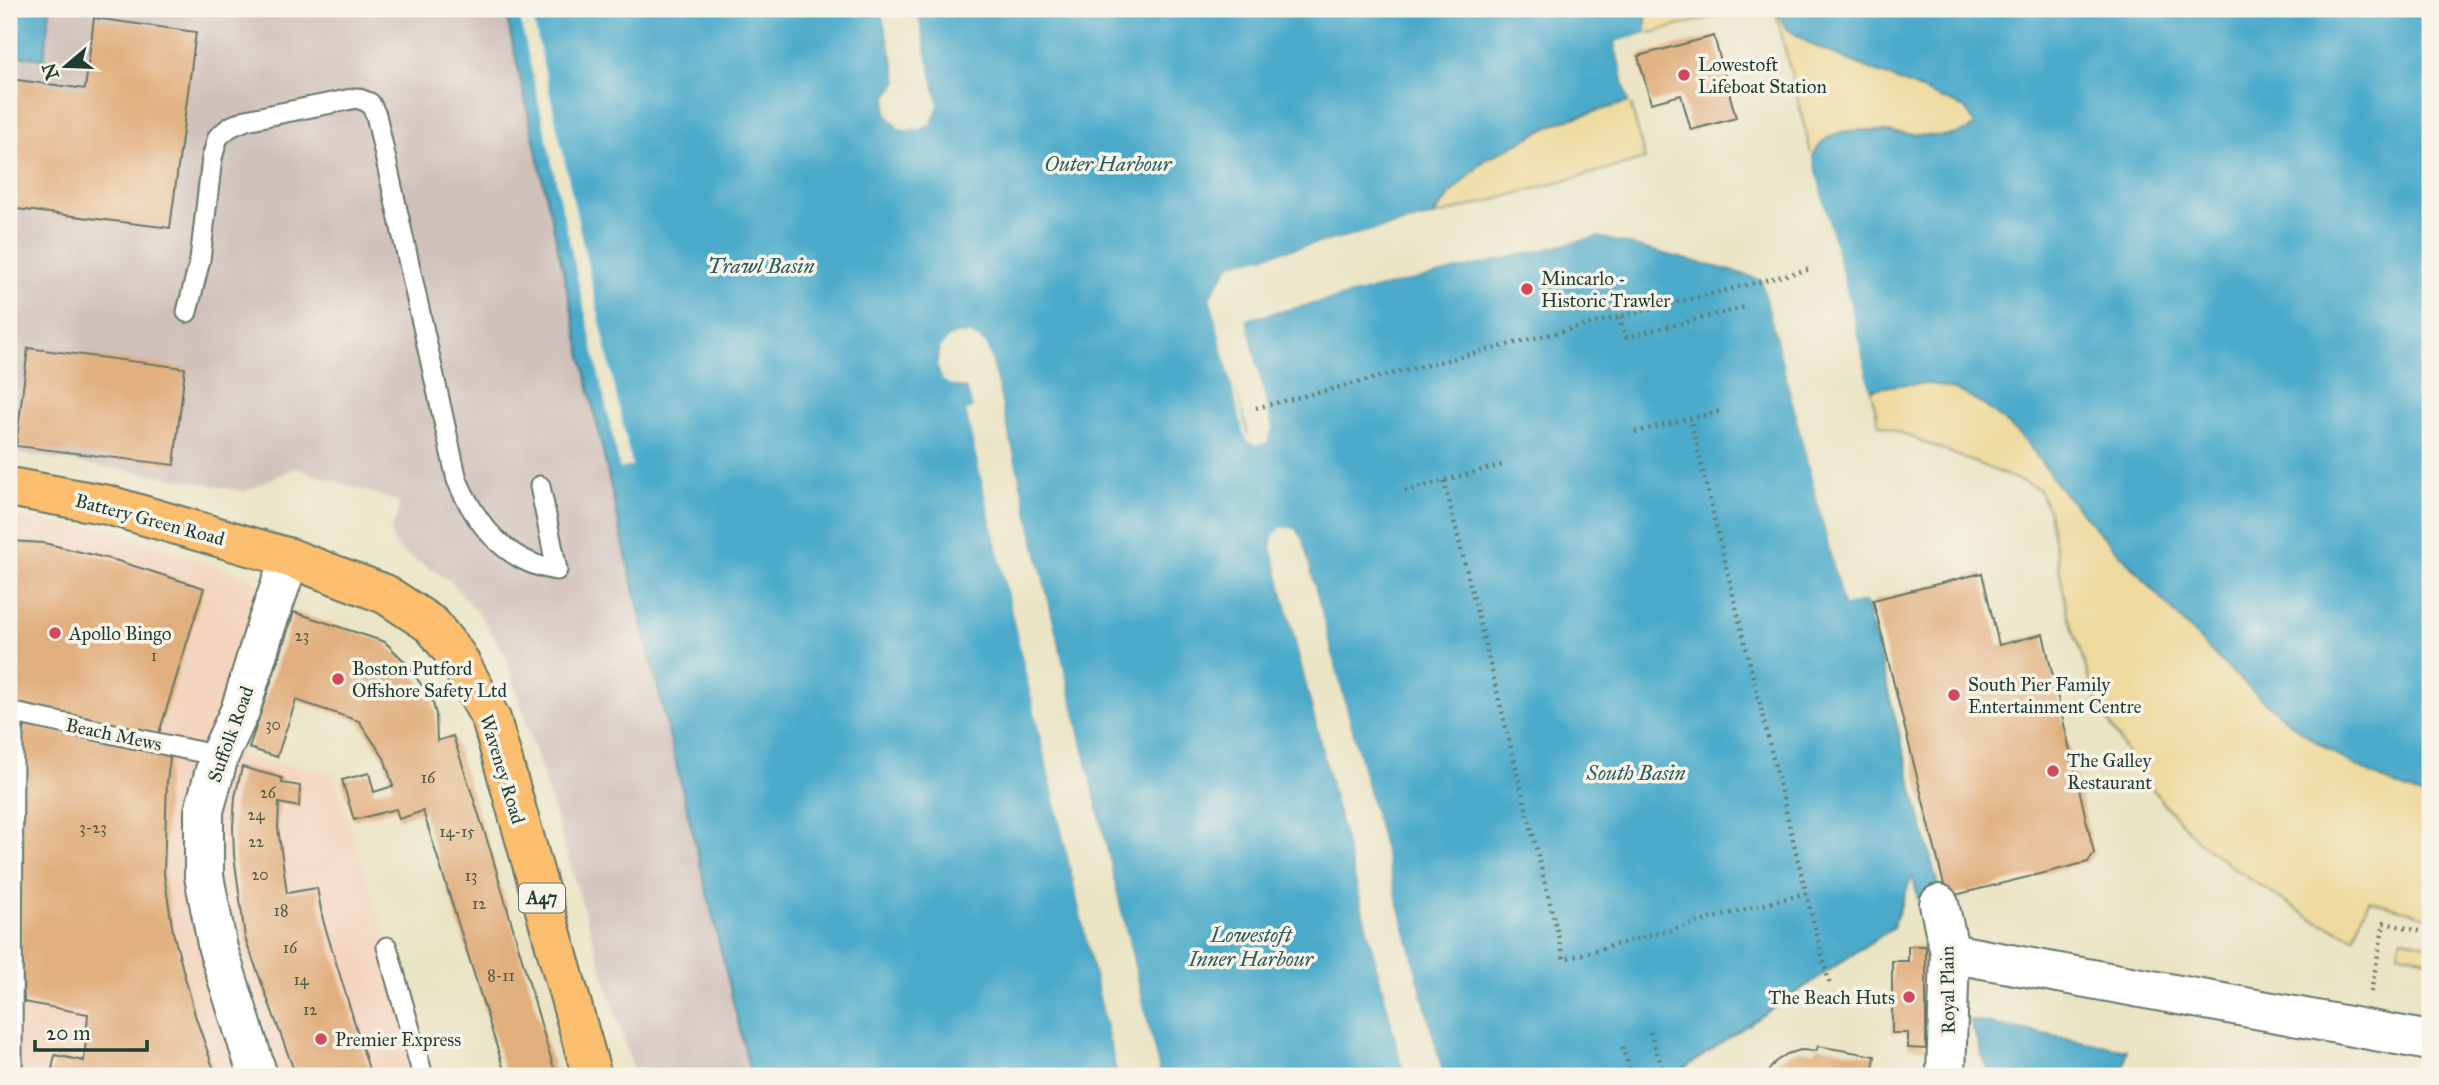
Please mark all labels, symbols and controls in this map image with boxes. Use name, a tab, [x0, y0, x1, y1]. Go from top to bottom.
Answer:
north arrow	[32, 32, 102, 102]
place label: Lowestoft Lifeboat Station	[1698, 53, 1827, 98]
text: N	[37, 60, 64, 83]
marker: Lowestoft Lifeboat Station	[1676, 67, 1692, 83]
water label: Outer Harbour	[1044, 151, 1173, 177]
water label: Trawl Basin	[708, 253, 814, 279]
place label: Mincarlo - Historic Trawler	[1541, 267, 1671, 312]
marker: Mincarlo - Historic Trawler	[1519, 281, 1535, 297]
street label: Battery Green Road	[73, 488, 227, 551]
place label: Apollo Bingo	[68, 622, 172, 646]
marker: Apollo Bingo	[47, 625, 63, 641]
house number: 23	[295, 626, 309, 645]
house number: 1	[151, 646, 157, 665]
place label: Boston Putford Offshore Safety Ltd	[352, 657, 507, 702]
marker: Boston Putford Offshore Safety Ltd	[330, 671, 346, 687]
place label: South Pier Family Entertainment Centre	[1968, 673, 2141, 718]
street label: Suffolk Road	[202, 683, 259, 785]
marker: South Pier Family Entertainment Centre	[1946, 687, 1962, 703]
street label: Waveney Road	[475, 712, 530, 827]
street label: Beach Mews	[64, 713, 164, 756]
house number: 30	[265, 715, 281, 734]
place label: The Galley Restaurant	[2067, 749, 2152, 794]
water label: South Basin	[1585, 760, 1686, 786]
marker: The Galley Restaurant	[2045, 763, 2061, 779]
house number: 16	[421, 768, 436, 787]
house number: 26	[260, 783, 277, 802]
house number: 24	[248, 805, 265, 824]
house number: 3-23	[79, 818, 107, 837]
house number: 14-15	[439, 822, 475, 841]
house number: 22	[248, 832, 264, 851]
house number: 20	[251, 865, 269, 884]
house number: 13	[465, 866, 477, 885]
road number: A47	[519, 884, 565, 912]
house number: 12	[472, 894, 486, 913]
house number: 18	[274, 901, 288, 920]
water label: Lowestoft Inner Harbour	[1188, 922, 1315, 972]
house number: 16	[283, 938, 298, 957]
street label: Royal Plain	[1935, 946, 1960, 1034]
house number: 8-11	[487, 966, 515, 985]
house number: 14	[293, 970, 310, 989]
place label: The Beach Huts	[1768, 986, 1895, 1009]
marker: The Beach Huts	[1901, 989, 1917, 1005]
house number: 12	[303, 1000, 317, 1019]
scale bar	[35, 1008, 147, 1052]
text: 20 m	[46, 1020, 91, 1046]
place label: Premier Express	[335, 1028, 461, 1051]
marker: Premier Express	[313, 1031, 329, 1047]

